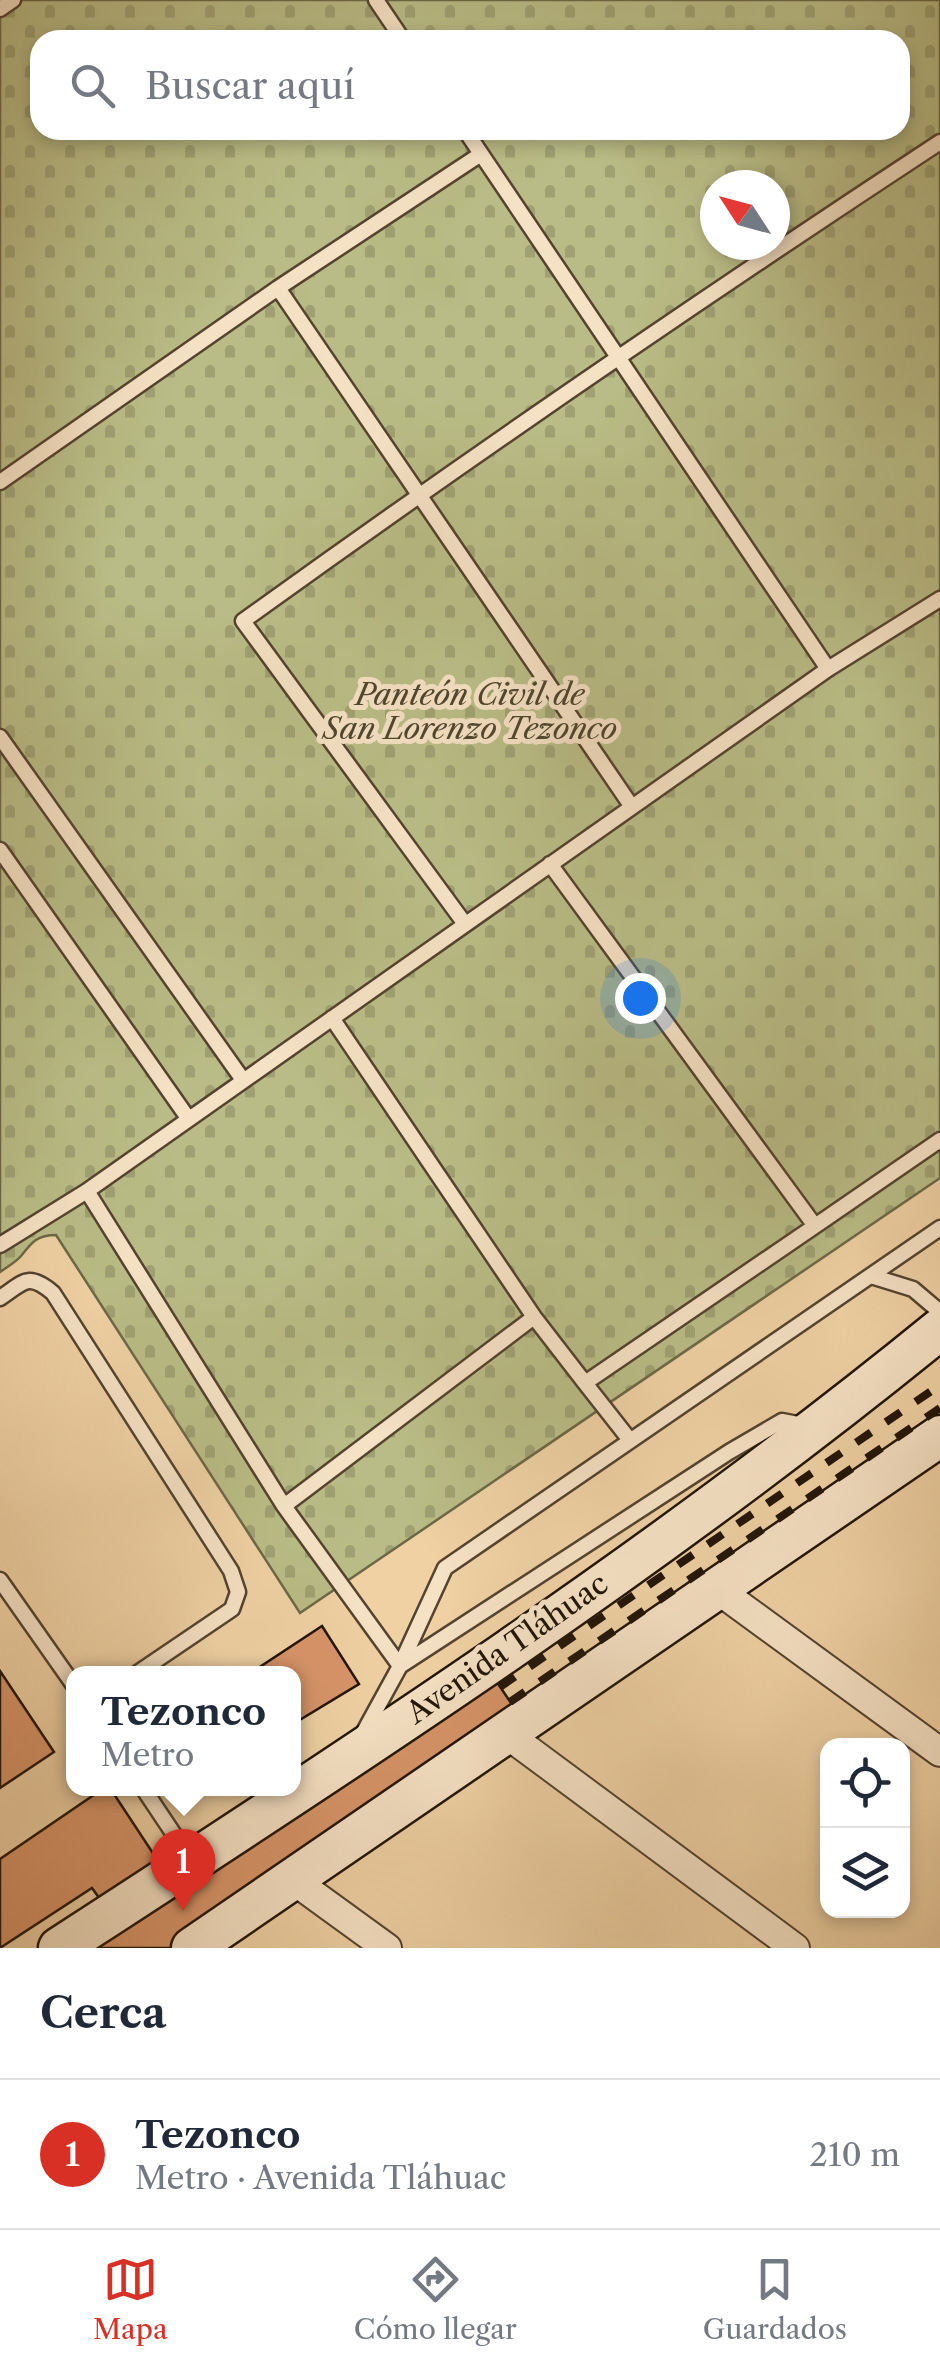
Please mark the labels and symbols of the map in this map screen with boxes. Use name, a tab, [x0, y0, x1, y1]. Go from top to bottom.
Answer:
north arrow	[700, 170, 790, 260]
park label: Panteón Civil de San Lorenzo Tezonco	[321, 676, 617, 747]
your location	[615, 973, 666, 1024]
street label: Avenida Tláhuac	[398, 1565, 615, 1732]
pin: 1	[150, 1828, 216, 1911]

